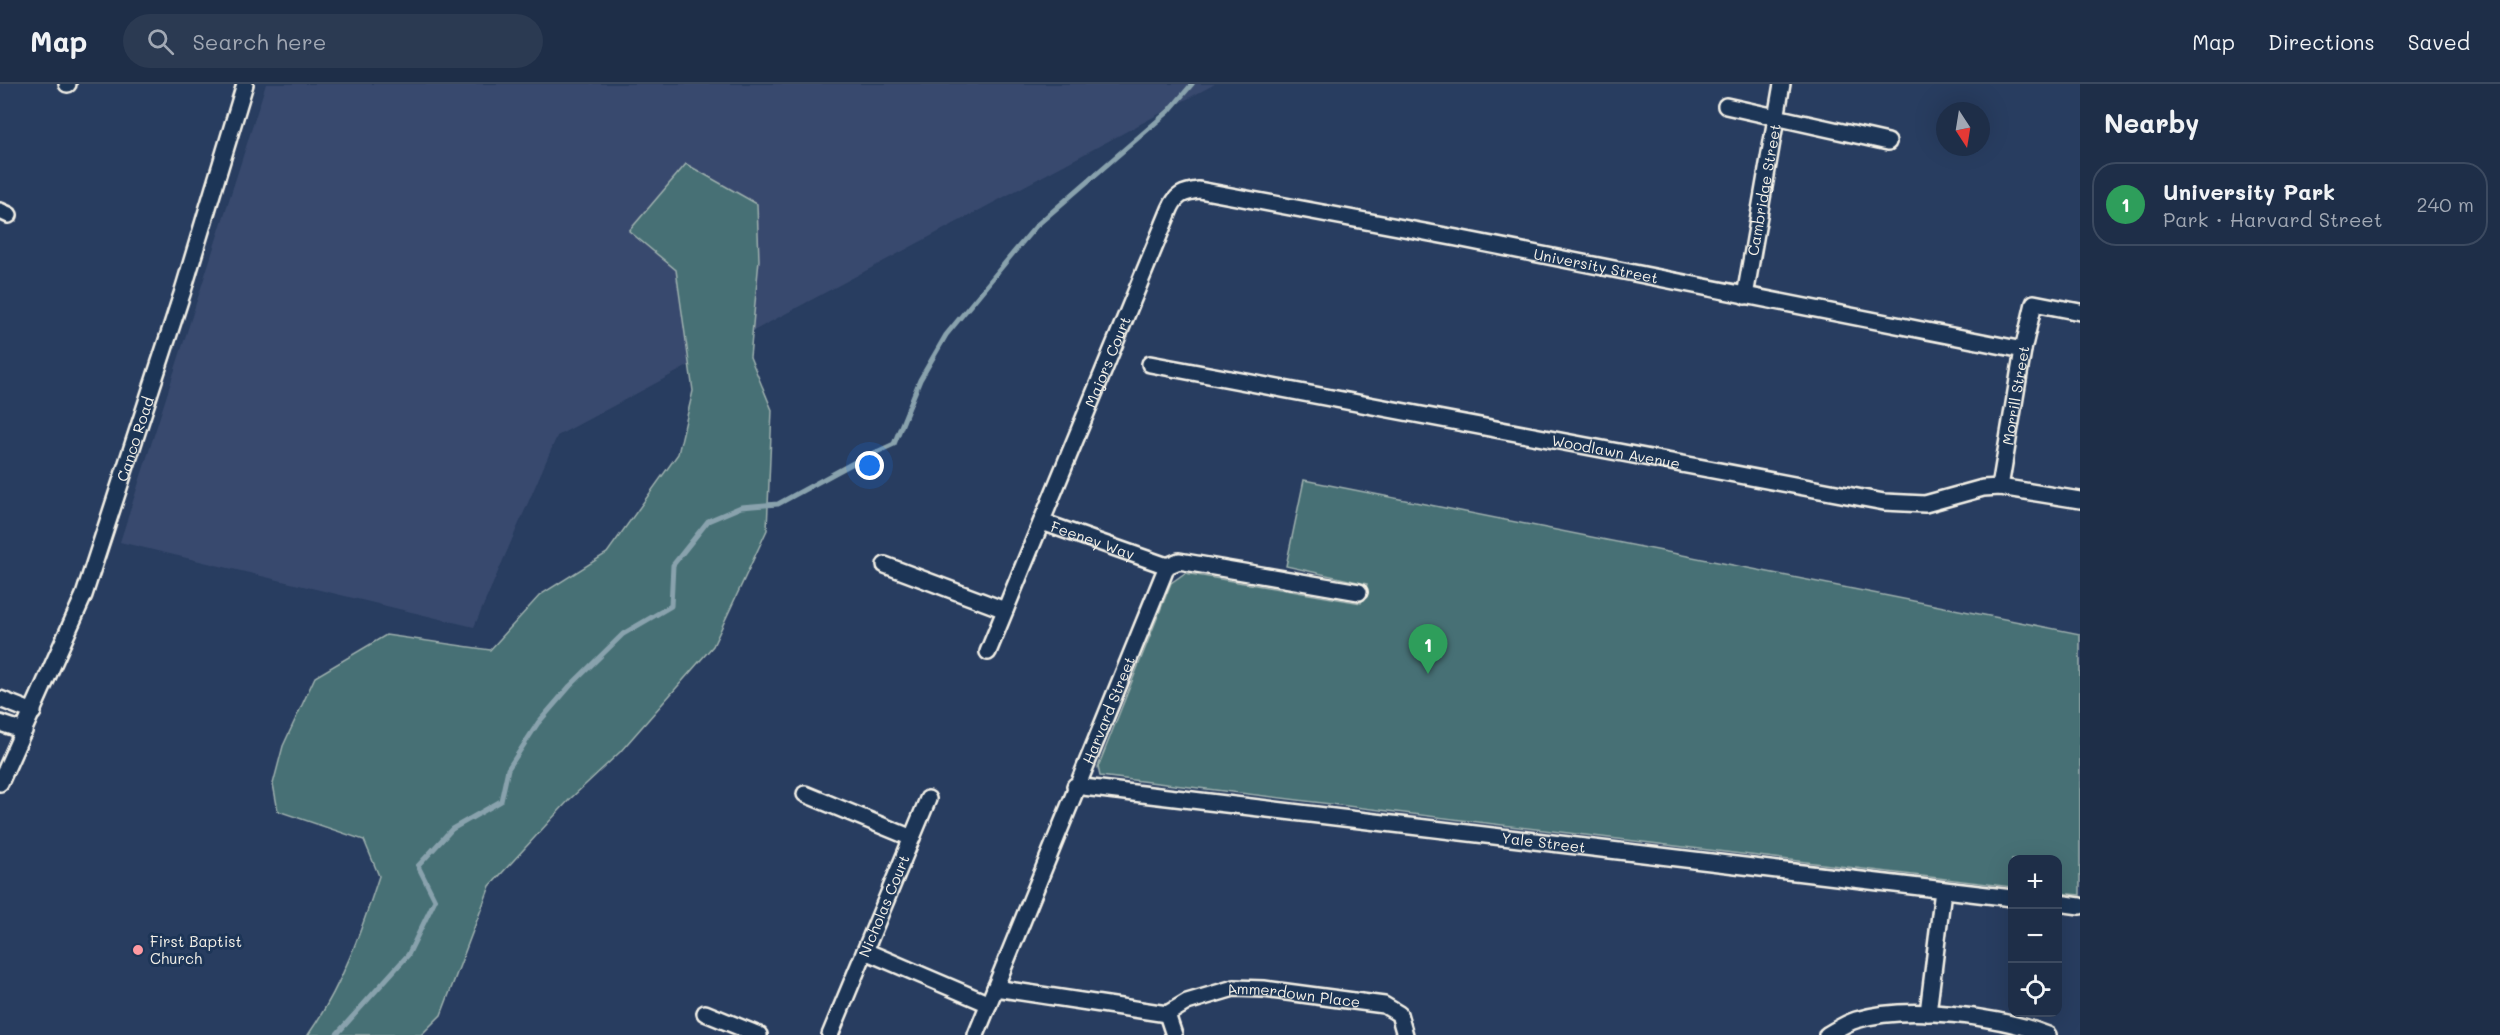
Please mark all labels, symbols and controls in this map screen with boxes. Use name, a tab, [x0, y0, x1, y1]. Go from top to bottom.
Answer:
search box	[123, 14, 543, 68]
text: Map	[30, 23, 87, 59]
icon: search	[144, 25, 177, 58]
text: Search here	[192, 27, 326, 56]
text: Map	[2192, 28, 2235, 55]
text: Directions	[2268, 28, 2375, 55]
text: Saved	[2408, 28, 2470, 55]
north arrow	[1936, 102, 1990, 156]
text: Nearby	[2104, 106, 2199, 140]
street label: Cambridge Street	[1742, 122, 1785, 257]
text: University Park	[2163, 177, 2335, 206]
text: 1	[2121, 191, 2130, 217]
text: 240 m	[2416, 191, 2474, 217]
text: Park · Harvard Street	[2163, 206, 2382, 232]
street label: University Street	[1532, 243, 1660, 288]
street label: Majors Court	[1080, 313, 1135, 410]
street label: Morrill Street	[1997, 343, 2034, 447]
street label: Canco Road	[112, 394, 158, 484]
street label: Woodlawn Avenue	[1550, 430, 1682, 473]
your location	[855, 451, 884, 480]
street label: Feeney Way	[1048, 516, 1138, 564]
pin: 1	[1408, 624, 1448, 674]
street label: Harvard Street	[1078, 653, 1139, 767]
street label: Yale Street	[1500, 827, 1587, 857]
street label: Nicholas Court	[854, 851, 914, 960]
map controls	[2008, 855, 2062, 1017]
button: +	[2008, 855, 2062, 909]
button: −	[2008, 909, 2062, 963]
place label: First Baptist Church	[150, 931, 242, 968]
marker: First Baptist Church	[131, 943, 145, 957]
button: locate	[2008, 963, 2062, 1017]
street label: Ammerdown Place	[1224, 978, 1362, 1012]

